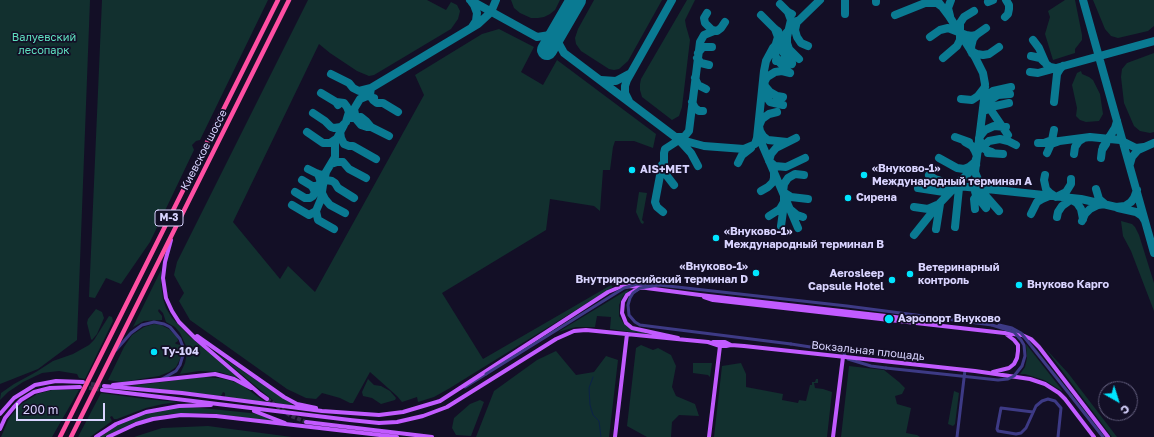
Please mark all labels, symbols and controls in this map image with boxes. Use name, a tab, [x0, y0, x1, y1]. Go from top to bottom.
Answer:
park label: Валуевский лесопарк	[12, 31, 76, 57]
street label: Киевское шоссе	[178, 107, 230, 193]
place label: «Внуково-1» Международный терминал А	[872, 162, 1032, 188]
place label: AIS+MET	[640, 163, 689, 177]
marker: AIS+MET	[627, 165, 637, 175]
marker: «Внуково-1» Международный терминал А	[859, 170, 869, 180]
place label: Сирена	[856, 191, 897, 205]
marker: Сирена	[843, 193, 853, 203]
road number: М-3	[155, 210, 183, 226]
place label: «Внуково-1» Международный терминал B	[724, 225, 884, 251]
marker: «Внуково-1» Международный терминал B	[711, 233, 721, 243]
place label: «Внуково-1» Внутрироссийский терминал D	[575, 260, 748, 286]
place label: Ветеринарный контроль	[918, 261, 999, 287]
place label: Aerosleep Capsule Hotel	[808, 267, 884, 293]
marker: «Внуково-1» Внутрироссийский терминал D	[751, 268, 761, 278]
marker: Ветеринарный контроль	[905, 269, 915, 279]
marker: Aerosleep Capsule Hotel	[887, 275, 897, 285]
place label: Внуково Карго	[1027, 278, 1109, 292]
marker: Внуково Карго	[1014, 280, 1024, 290]
place label: Аэропорт Внуково	[898, 312, 1001, 326]
marker: Аэропорт Внуково	[883, 313, 895, 325]
street label: Вокзальная площадь	[811, 338, 925, 364]
place label: Ту-104	[162, 345, 199, 359]
marker: Ту-104	[149, 347, 159, 357]
north arrow	[1098, 381, 1138, 421]
scale bar	[18, 395, 107, 421]
text: 200 m	[23, 402, 58, 417]
text: С	[1118, 402, 1132, 417]

